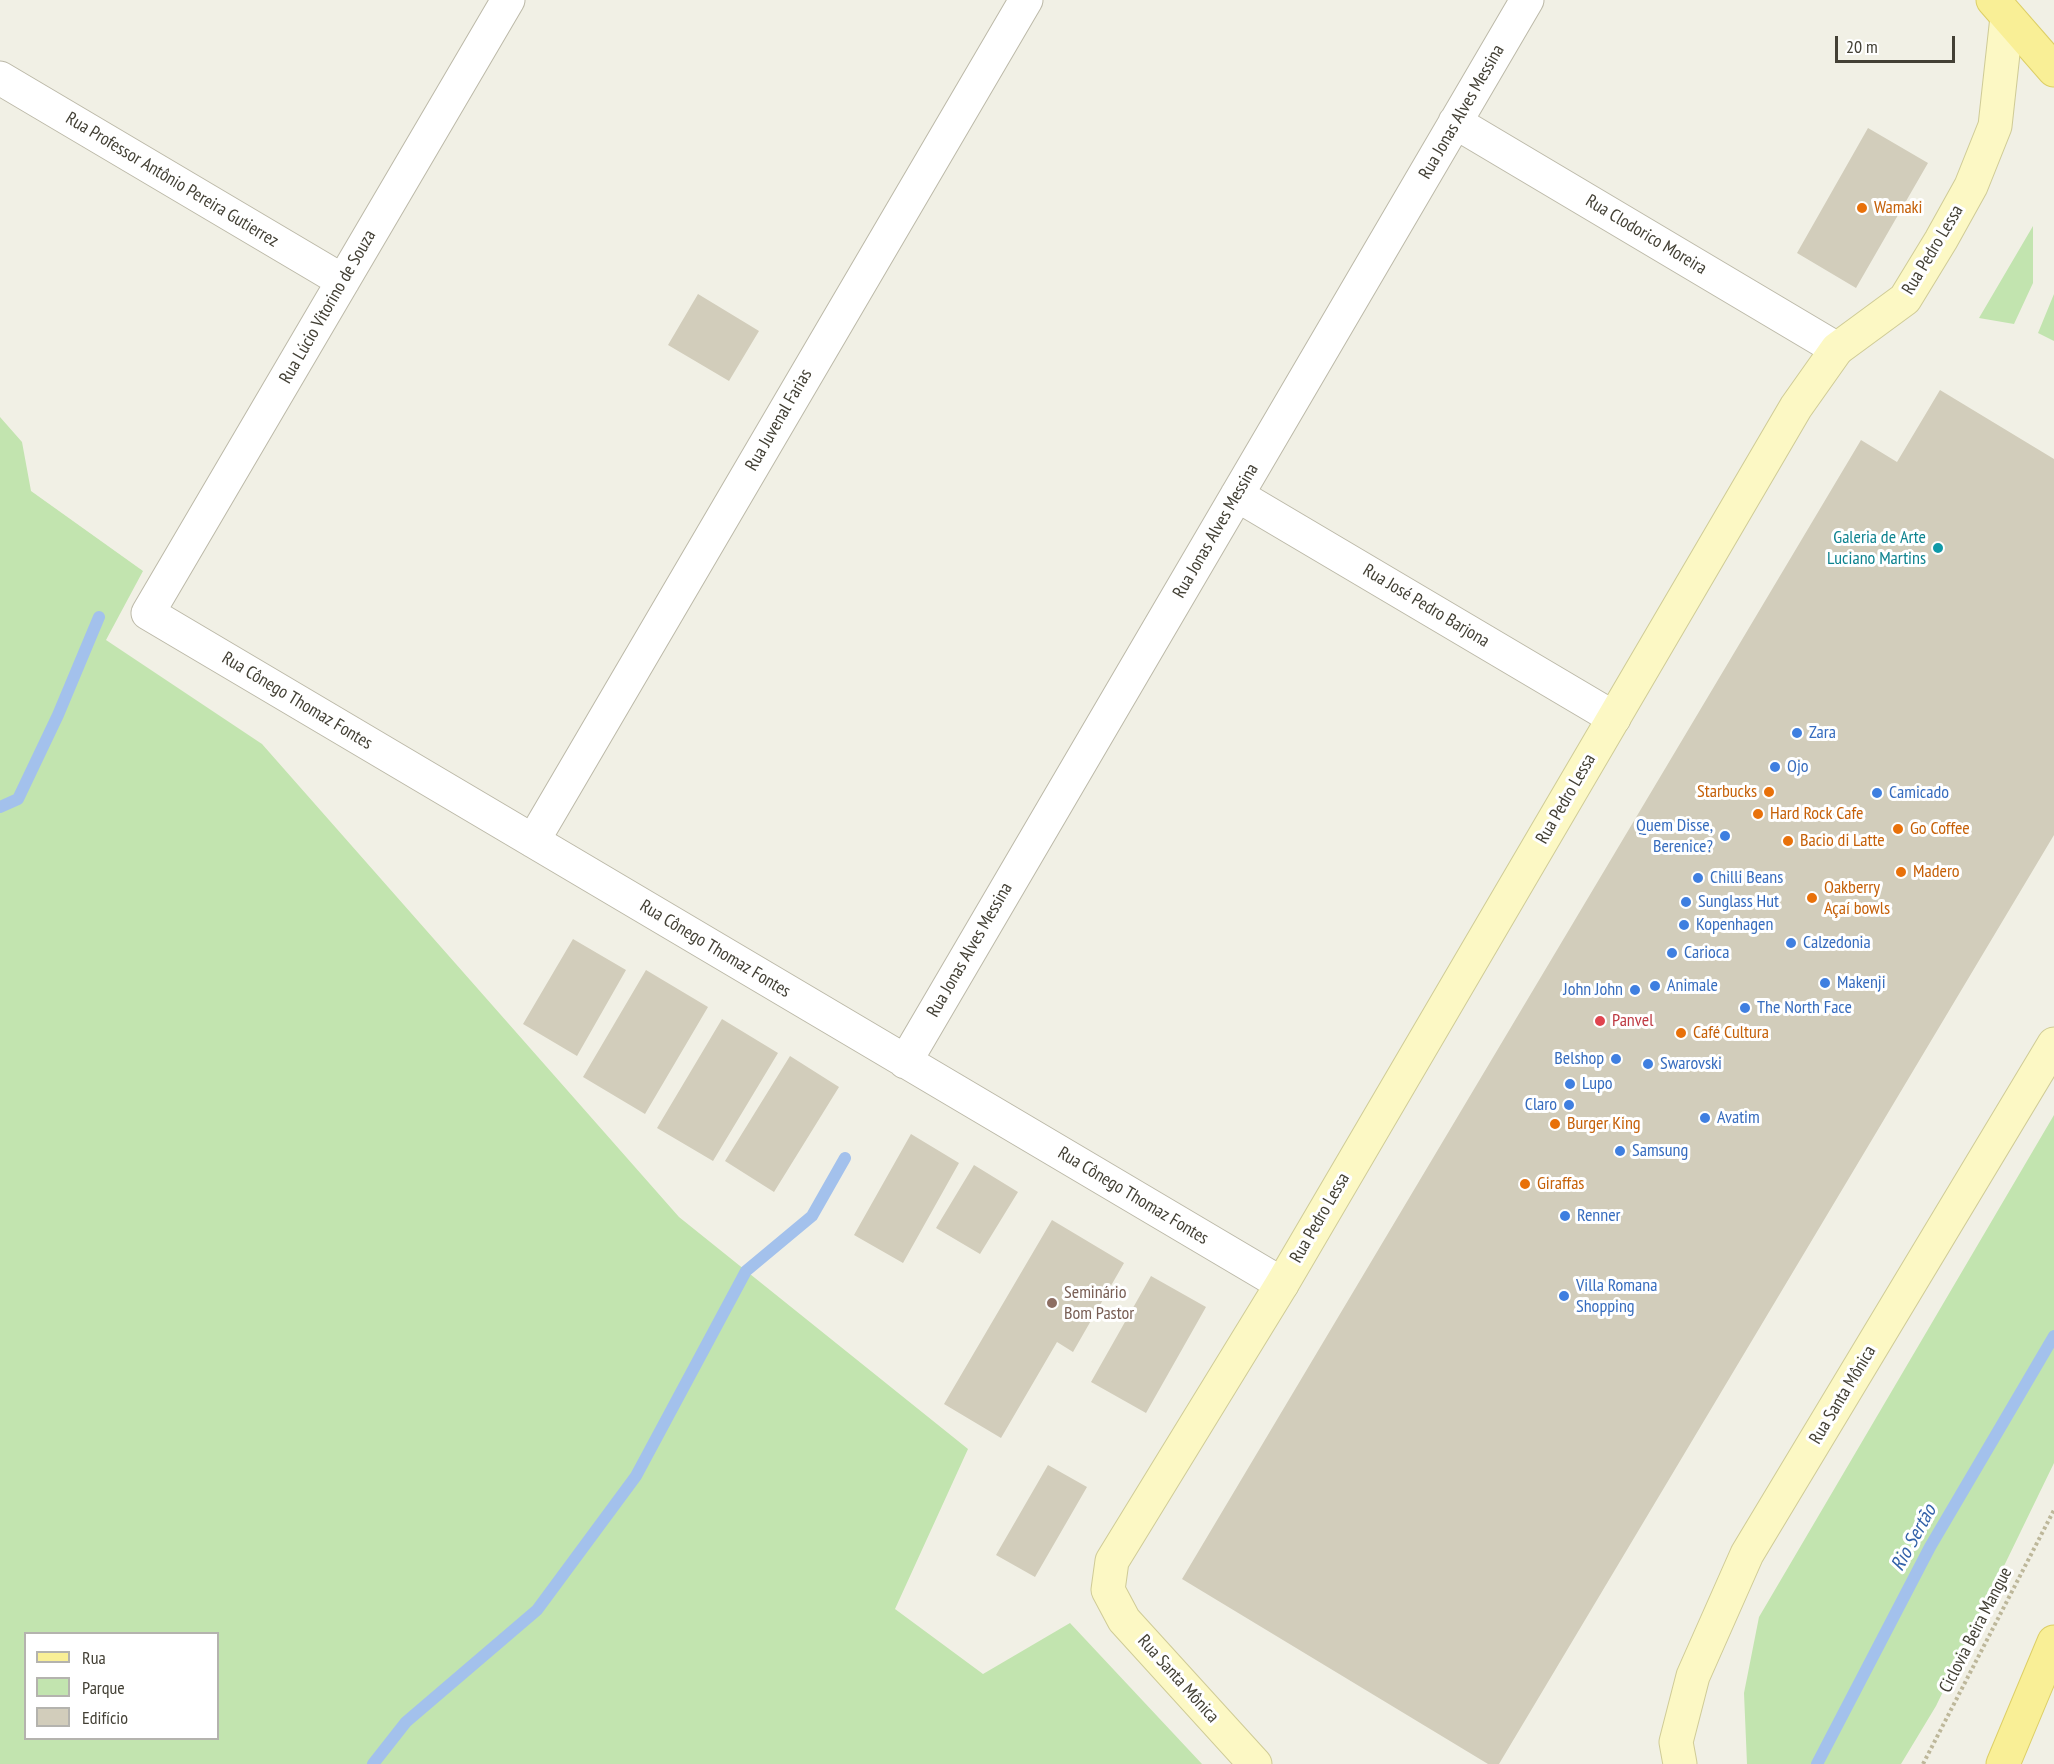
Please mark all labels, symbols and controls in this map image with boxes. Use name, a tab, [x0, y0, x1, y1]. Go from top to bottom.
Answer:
scale bar	[1838, 24, 1958, 62]
text: 20 m	[1846, 35, 1878, 58]
street label: Rua Jonas Alves Messina	[1415, 41, 1509, 183]
street label: Rua Professor Antônio Pereira Gutierrez	[62, 108, 282, 252]
street label: Rua Clodorico Moreira	[1582, 190, 1710, 280]
place label: Wamaki	[1874, 197, 1922, 219]
marker: Wamaki	[1855, 201, 1869, 215]
street label: Rua Pedro Lessa	[1898, 201, 1968, 299]
street label: Rua Lúcio Vitorino de Souza	[275, 226, 381, 388]
street label: Rua Juvenal Farias	[741, 365, 817, 475]
street label: Rua Jonas Alves Messina	[1169, 460, 1263, 602]
place label: Galeria de Arte Luciano Martins	[1827, 527, 1926, 570]
marker: Galeria de Arte Luciano Martins	[1931, 541, 1945, 555]
street label: Rua José Pedro Barjona	[1359, 560, 1493, 652]
street label: Rua Cônego Thomaz Fontes	[218, 647, 376, 755]
place label: Zara	[1809, 722, 1836, 744]
marker: Zara	[1790, 726, 1804, 740]
street label: Rua Pedro Lessa	[1532, 750, 1600, 848]
place label: Ojo	[1787, 756, 1809, 778]
marker: Ojo	[1768, 760, 1782, 774]
place label: Starbucks	[1697, 781, 1757, 803]
place label: Camicado	[1889, 782, 1949, 804]
marker: Starbucks	[1762, 785, 1776, 799]
marker: Camicado	[1870, 786, 1884, 800]
place label: Hard Rock Cafe	[1770, 803, 1863, 825]
marker: Hard Rock Cafe	[1751, 807, 1765, 821]
place label: Quem Disse, Berenice?	[1636, 815, 1713, 858]
place label: Go Coffee	[1910, 818, 1970, 840]
marker: Go Coffee	[1891, 822, 1905, 836]
marker: Quem Disse, Berenice?	[1718, 829, 1732, 843]
place label: Bacio di Latte	[1800, 830, 1885, 852]
marker: Bacio di Latte	[1781, 834, 1795, 848]
place label: Madero	[1913, 861, 1960, 883]
marker: Madero	[1894, 865, 1908, 879]
place label: Chilli Beans	[1710, 867, 1783, 889]
marker: Chilli Beans	[1691, 871, 1705, 885]
place label: Oakberry Açaí bowls	[1824, 877, 1890, 920]
street label: Rua Jonas Alves Messina	[923, 879, 1017, 1021]
place label: Sunglass Hut	[1698, 891, 1779, 913]
marker: Oakberry Açaí bowls	[1805, 891, 1819, 905]
street label: Rua Cônego Thomaz Fontes	[636, 895, 794, 1003]
marker: Sunglass Hut	[1679, 895, 1693, 909]
place label: Kopenhagen	[1696, 914, 1773, 936]
marker: Kopenhagen	[1677, 918, 1691, 932]
place label: Calzedonia	[1803, 932, 1871, 954]
marker: Calzedonia	[1784, 936, 1798, 950]
place label: Carioca	[1684, 942, 1729, 964]
marker: Carioca	[1665, 946, 1679, 960]
place label: Makenji	[1837, 972, 1886, 994]
place label: Animale	[1667, 975, 1718, 997]
marker: Makenji	[1818, 976, 1832, 990]
place label: John John	[1563, 979, 1623, 1001]
marker: Animale	[1648, 979, 1662, 993]
marker: John John	[1628, 983, 1642, 997]
place label: The North Face	[1757, 997, 1852, 1019]
marker: The North Face	[1738, 1001, 1752, 1015]
place label: Panvel	[1612, 1010, 1653, 1032]
marker: Panvel	[1593, 1014, 1607, 1028]
place label: Café Cultura	[1693, 1022, 1769, 1044]
marker: Café Cultura	[1674, 1026, 1688, 1040]
place label: Belshop	[1554, 1048, 1604, 1070]
marker: Belshop	[1609, 1052, 1623, 1066]
place label: Swarovski	[1660, 1053, 1722, 1075]
marker: Swarovski	[1641, 1057, 1655, 1071]
place label: Lupo	[1582, 1073, 1613, 1095]
marker: Lupo	[1563, 1077, 1577, 1091]
place label: Claro	[1525, 1094, 1557, 1116]
marker: Claro	[1562, 1098, 1576, 1112]
place label: Avatim	[1717, 1107, 1760, 1129]
marker: Avatim	[1698, 1111, 1712, 1125]
place label: Burger King	[1567, 1113, 1641, 1135]
marker: Burger King	[1548, 1117, 1562, 1131]
place label: Samsung	[1632, 1140, 1688, 1162]
street label: Rua Cônego Thomaz Fontes	[1054, 1142, 1212, 1250]
marker: Samsung	[1613, 1144, 1627, 1158]
street label: Rua Pedro Lessa	[1286, 1169, 1354, 1267]
place label: Giraffas	[1537, 1173, 1584, 1195]
marker: Giraffas	[1518, 1177, 1532, 1191]
place label: Renner	[1577, 1205, 1621, 1227]
marker: Renner	[1558, 1209, 1572, 1223]
place label: Villa Romana Shopping	[1576, 1275, 1657, 1318]
place label: Seminário Bom Pastor	[1064, 1282, 1134, 1324]
marker: Villa Romana Shopping	[1557, 1289, 1571, 1303]
marker: Seminário Bom Pastor	[1045, 1296, 1059, 1310]
street label: Rua Santa Mônica	[1805, 1342, 1881, 1448]
water label: Rio Sertão	[1886, 1501, 1942, 1575]
street label: Ciclovia Beira Mangue	[1935, 1564, 2017, 1696]
street label: Rua Santa Mônica	[1133, 1631, 1223, 1727]
legend	[24, 1632, 219, 1740]
text: Rua	[82, 1646, 106, 1669]
text: Parque	[82, 1676, 125, 1699]
text: Edifício	[82, 1706, 128, 1729]

